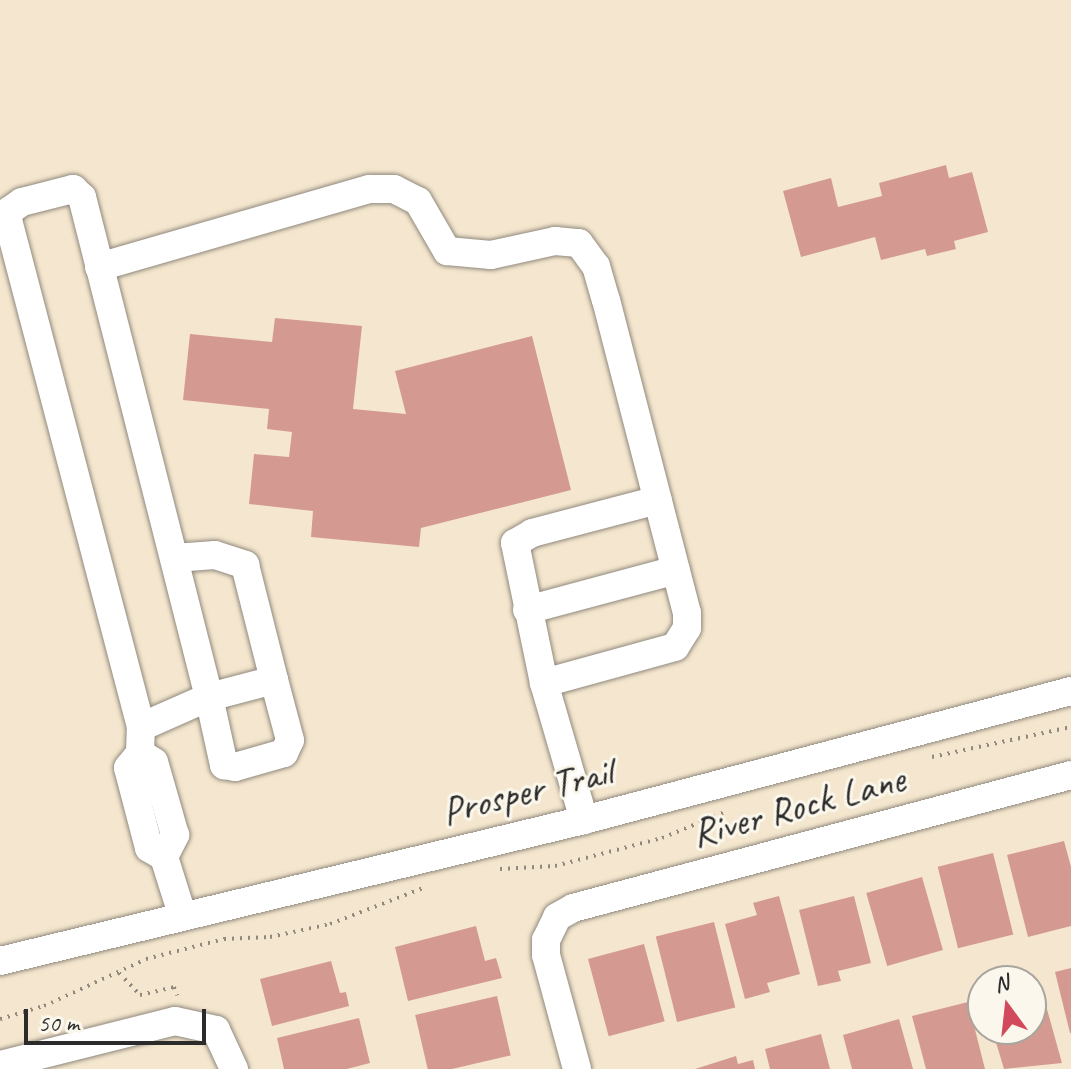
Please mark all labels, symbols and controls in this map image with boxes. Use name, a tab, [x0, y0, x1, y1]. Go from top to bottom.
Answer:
street label: Prosper Trail	[437, 747, 617, 835]
street label: River Rock Lane	[686, 754, 910, 858]
north arrow	[967, 965, 1047, 1045]
text: N	[991, 968, 1012, 999]
scale bar	[28, 993, 210, 1043]
text: 50 m	[38, 1008, 79, 1038]

